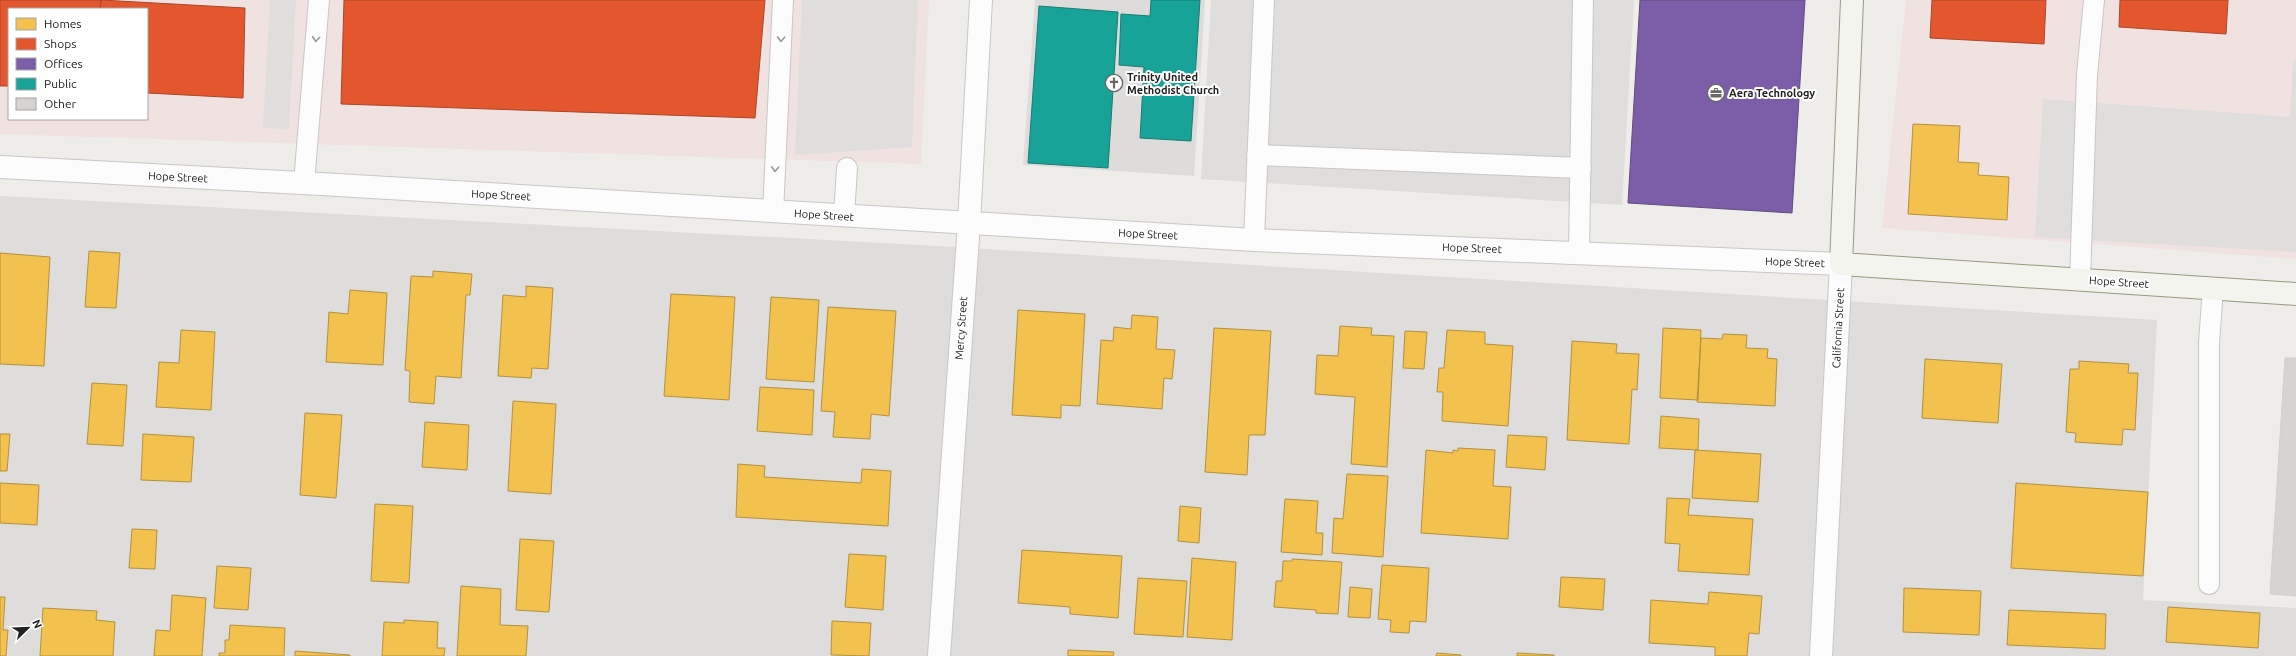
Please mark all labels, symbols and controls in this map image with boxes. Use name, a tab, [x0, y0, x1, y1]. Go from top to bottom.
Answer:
legend	[8, 8, 148, 120]
text: Homes	[44, 17, 82, 30]
one-way arrow	[312, 36, 321, 42]
one-way arrow	[777, 36, 785, 42]
text: Shops	[44, 37, 76, 50]
text: Offices	[44, 57, 83, 70]
place label: Trinity United Methodist Church	[1127, 71, 1219, 96]
church icon: Trinity United Methodist Church	[1104, 73, 1124, 93]
text: Public	[44, 77, 77, 90]
office icon: Aera Technology	[1706, 83, 1726, 103]
place label: Aera Technology	[1729, 87, 1815, 99]
text: Other	[44, 97, 77, 110]
one-way arrow	[771, 166, 779, 172]
street label: Hope Street	[148, 169, 209, 185]
street label: Hope Street	[471, 187, 532, 203]
street label: Hope Street	[794, 207, 855, 223]
street label: Hope Street	[1118, 226, 1179, 242]
street label: Hope Street	[1442, 241, 1503, 255]
street label: Hope Street	[1765, 255, 1826, 269]
street label: Hope Street	[2089, 274, 2150, 290]
street label: California Street	[1830, 287, 1846, 369]
street label: Mercy Street	[953, 295, 969, 360]
north arrow	[8, 608, 48, 648]
text: N	[30, 618, 44, 630]

